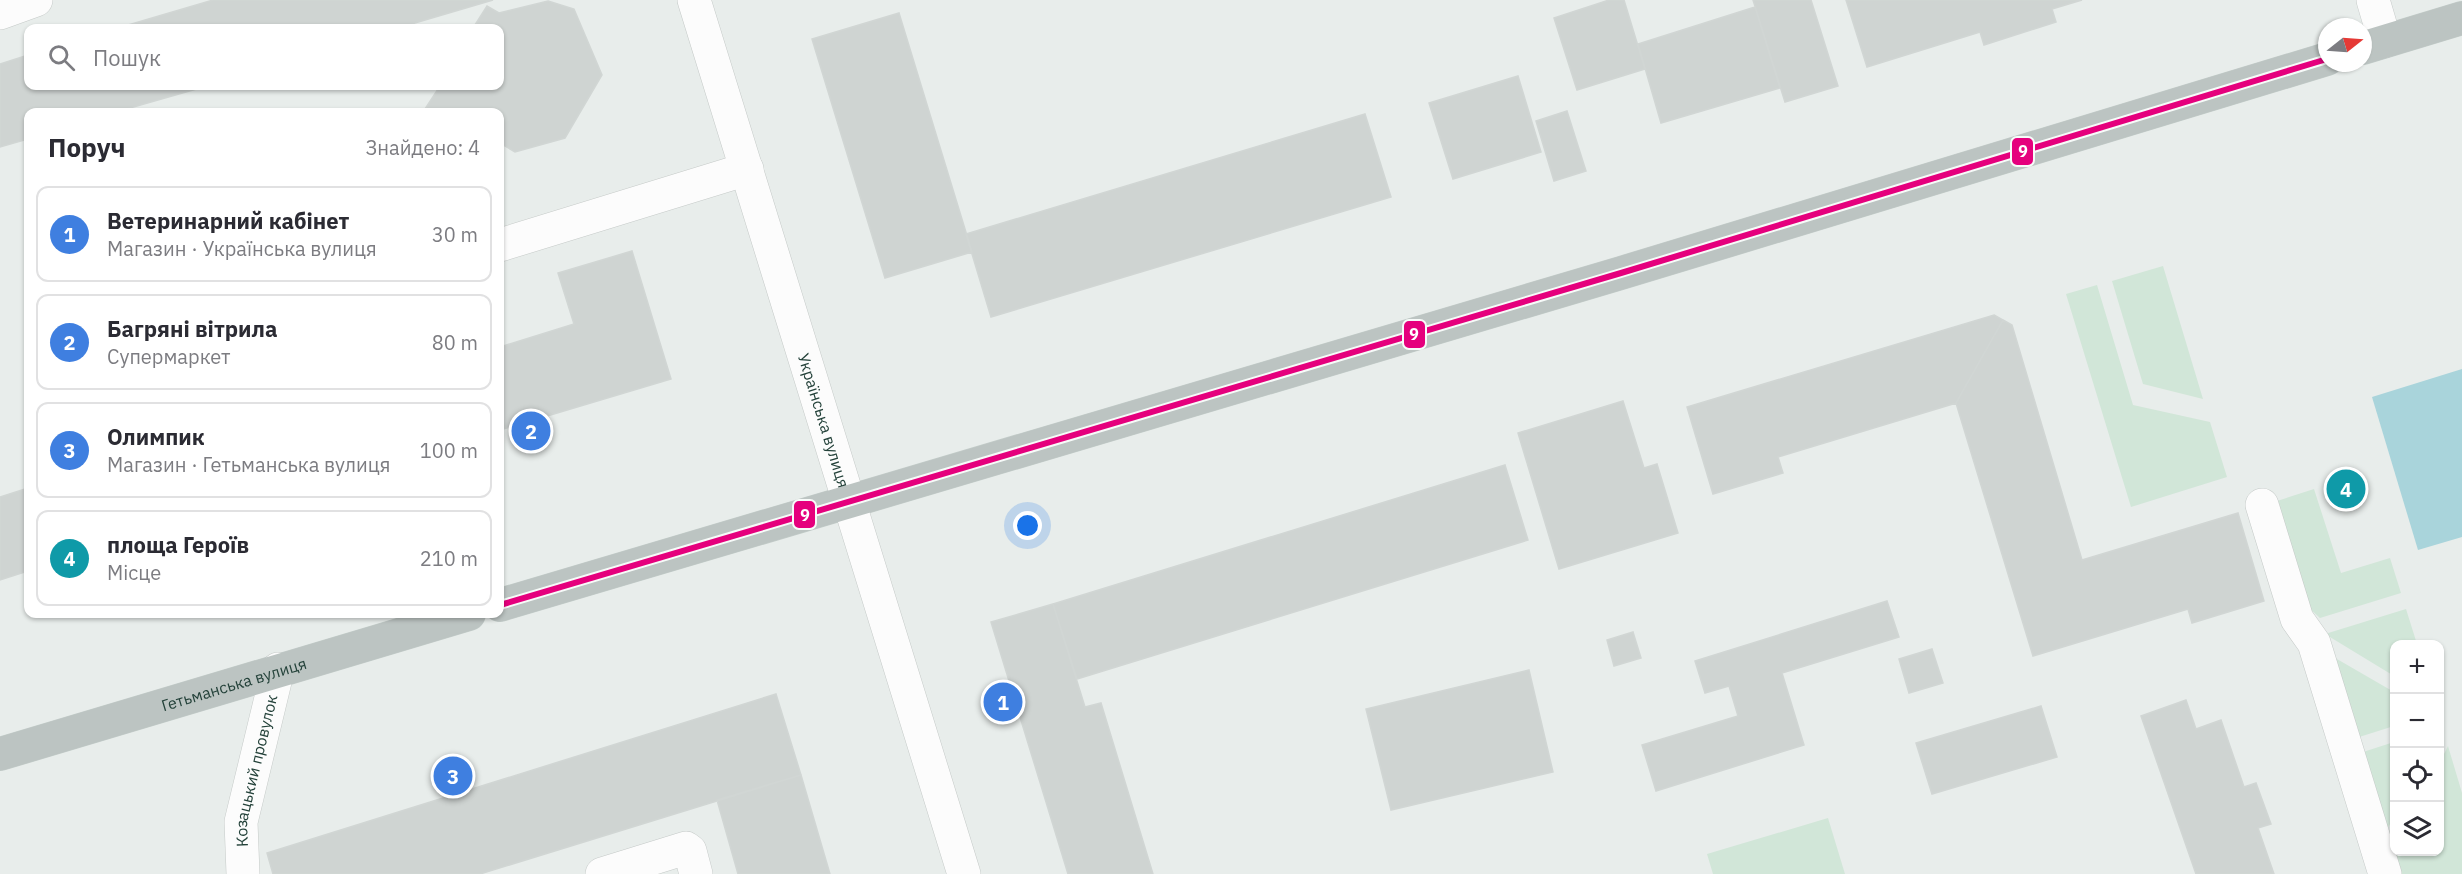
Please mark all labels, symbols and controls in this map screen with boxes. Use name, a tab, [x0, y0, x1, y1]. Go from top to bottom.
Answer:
north arrow	[2318, 18, 2372, 72]
search box	[24, 24, 504, 90]
icon: search	[45, 41, 78, 74]
text: Пошук	[93, 43, 161, 72]
text: Поруч	[48, 130, 126, 164]
text: Знайдено: 4	[366, 134, 480, 161]
line badge: 9	[2011, 137, 2034, 166]
text: 9	[2018, 141, 2028, 161]
text: Ветеринарний кабінет	[107, 206, 349, 235]
text: 1	[64, 221, 76, 248]
text: 30 m	[432, 221, 478, 248]
text: Магазин · Українська вулиця	[107, 235, 377, 262]
text: Багряні вітрила	[107, 314, 278, 343]
line badge: 9	[1403, 320, 1426, 349]
text: 9	[1409, 324, 1419, 344]
text: 2	[64, 329, 76, 356]
text: 80 m	[432, 329, 478, 356]
text: Супермаркет	[107, 343, 230, 370]
street label: Українська вулиця	[794, 351, 854, 490]
pin: 2	[512, 408, 550, 454]
text: Олимпик	[107, 422, 205, 451]
text: 3	[64, 437, 76, 464]
text: 100 m	[420, 437, 478, 464]
text: Магазин · Гетьманська вулиця	[107, 451, 390, 478]
pin: 4	[2326, 466, 2366, 512]
line badge: 9	[793, 500, 816, 529]
text: 9	[800, 505, 810, 525]
your location	[1013, 511, 1042, 540]
text: площа Героїв	[107, 530, 249, 559]
text: 4	[64, 545, 76, 572]
text: 210 m	[420, 545, 478, 572]
text: Місце	[107, 559, 161, 586]
map controls	[2390, 640, 2444, 856]
button: +	[2390, 640, 2444, 694]
street label: Гетьманська вулиця	[159, 653, 309, 715]
pin: 1	[984, 680, 1022, 724]
street label: Козацький провулок	[231, 692, 282, 847]
button: −	[2390, 694, 2444, 748]
button: locate	[2390, 748, 2444, 802]
pin: 3	[434, 754, 472, 798]
button: layers	[2390, 802, 2444, 856]

